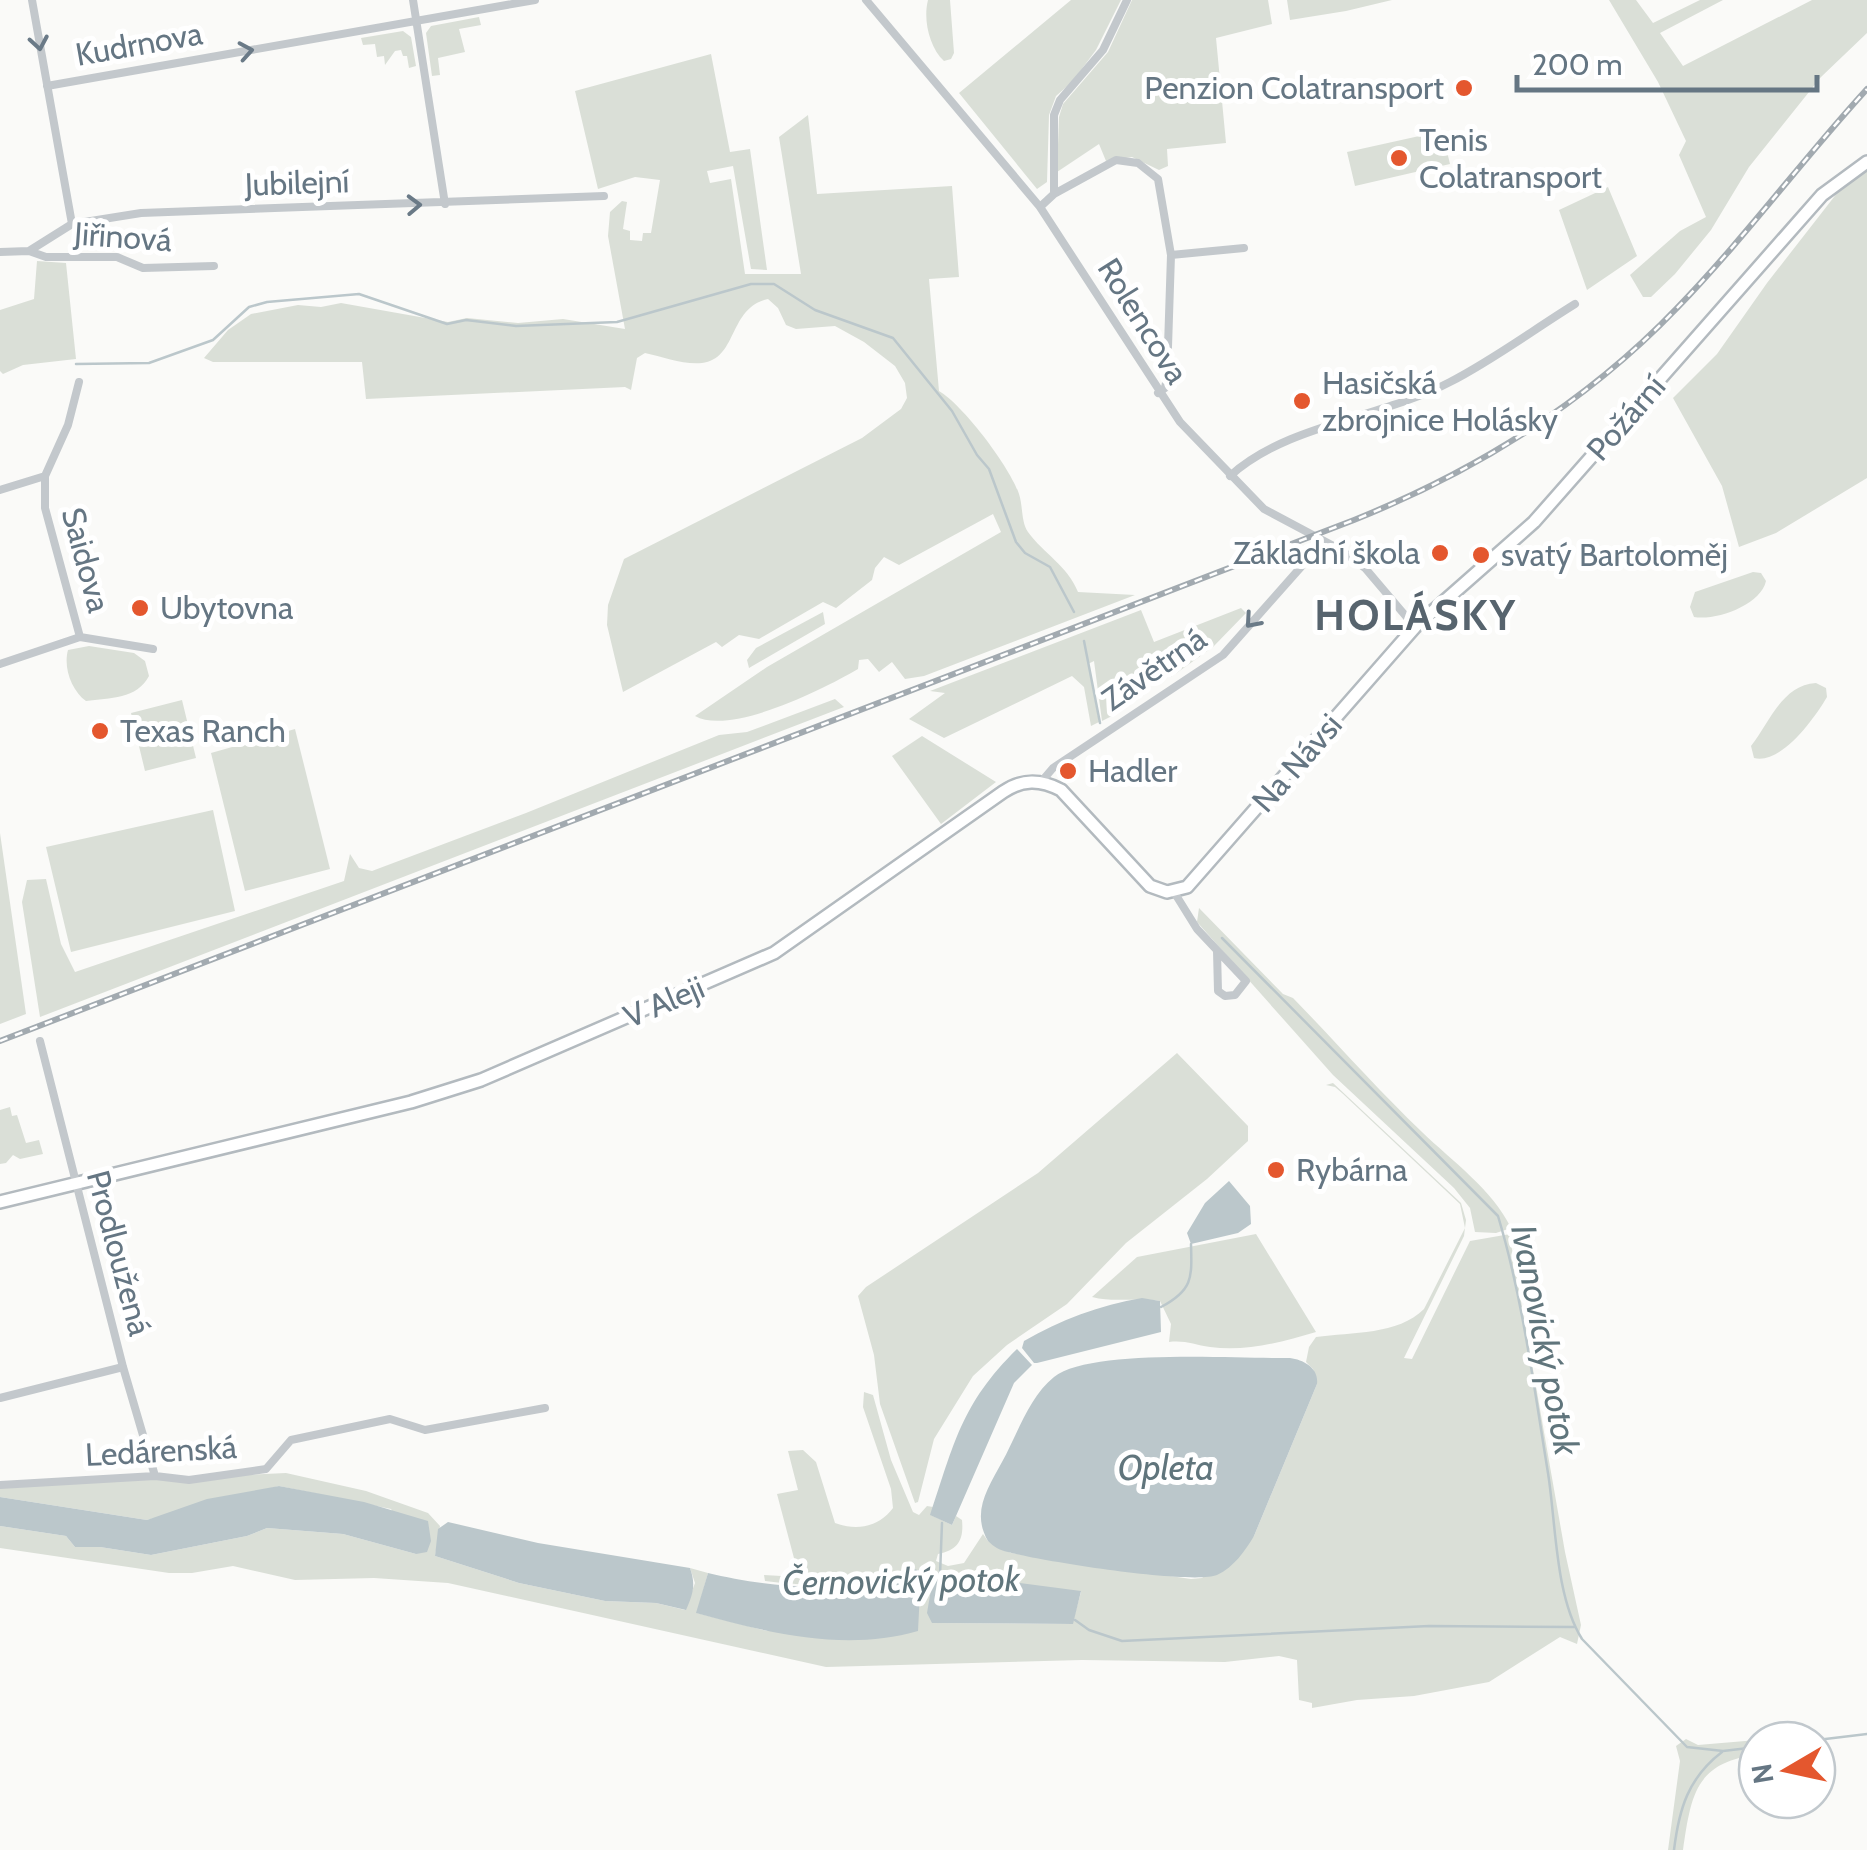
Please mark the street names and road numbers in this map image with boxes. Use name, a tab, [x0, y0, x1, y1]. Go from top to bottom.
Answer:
street label: Kudrnova	[72, 13, 206, 74]
street label: Jubilejní	[243, 161, 350, 204]
street label: Jiřinová	[72, 214, 174, 259]
street label: Rolencova	[1090, 251, 1198, 391]
street label: Požární	[1578, 367, 1673, 468]
street label: Saidova	[54, 503, 119, 617]
street label: Závětrná	[1094, 618, 1214, 718]
street label: Na Návsi	[1243, 706, 1350, 820]
street label: V Aleji	[618, 967, 710, 1036]
street label: Prodloužená	[79, 1166, 160, 1340]
street label: Ledárenská	[84, 1427, 239, 1474]

